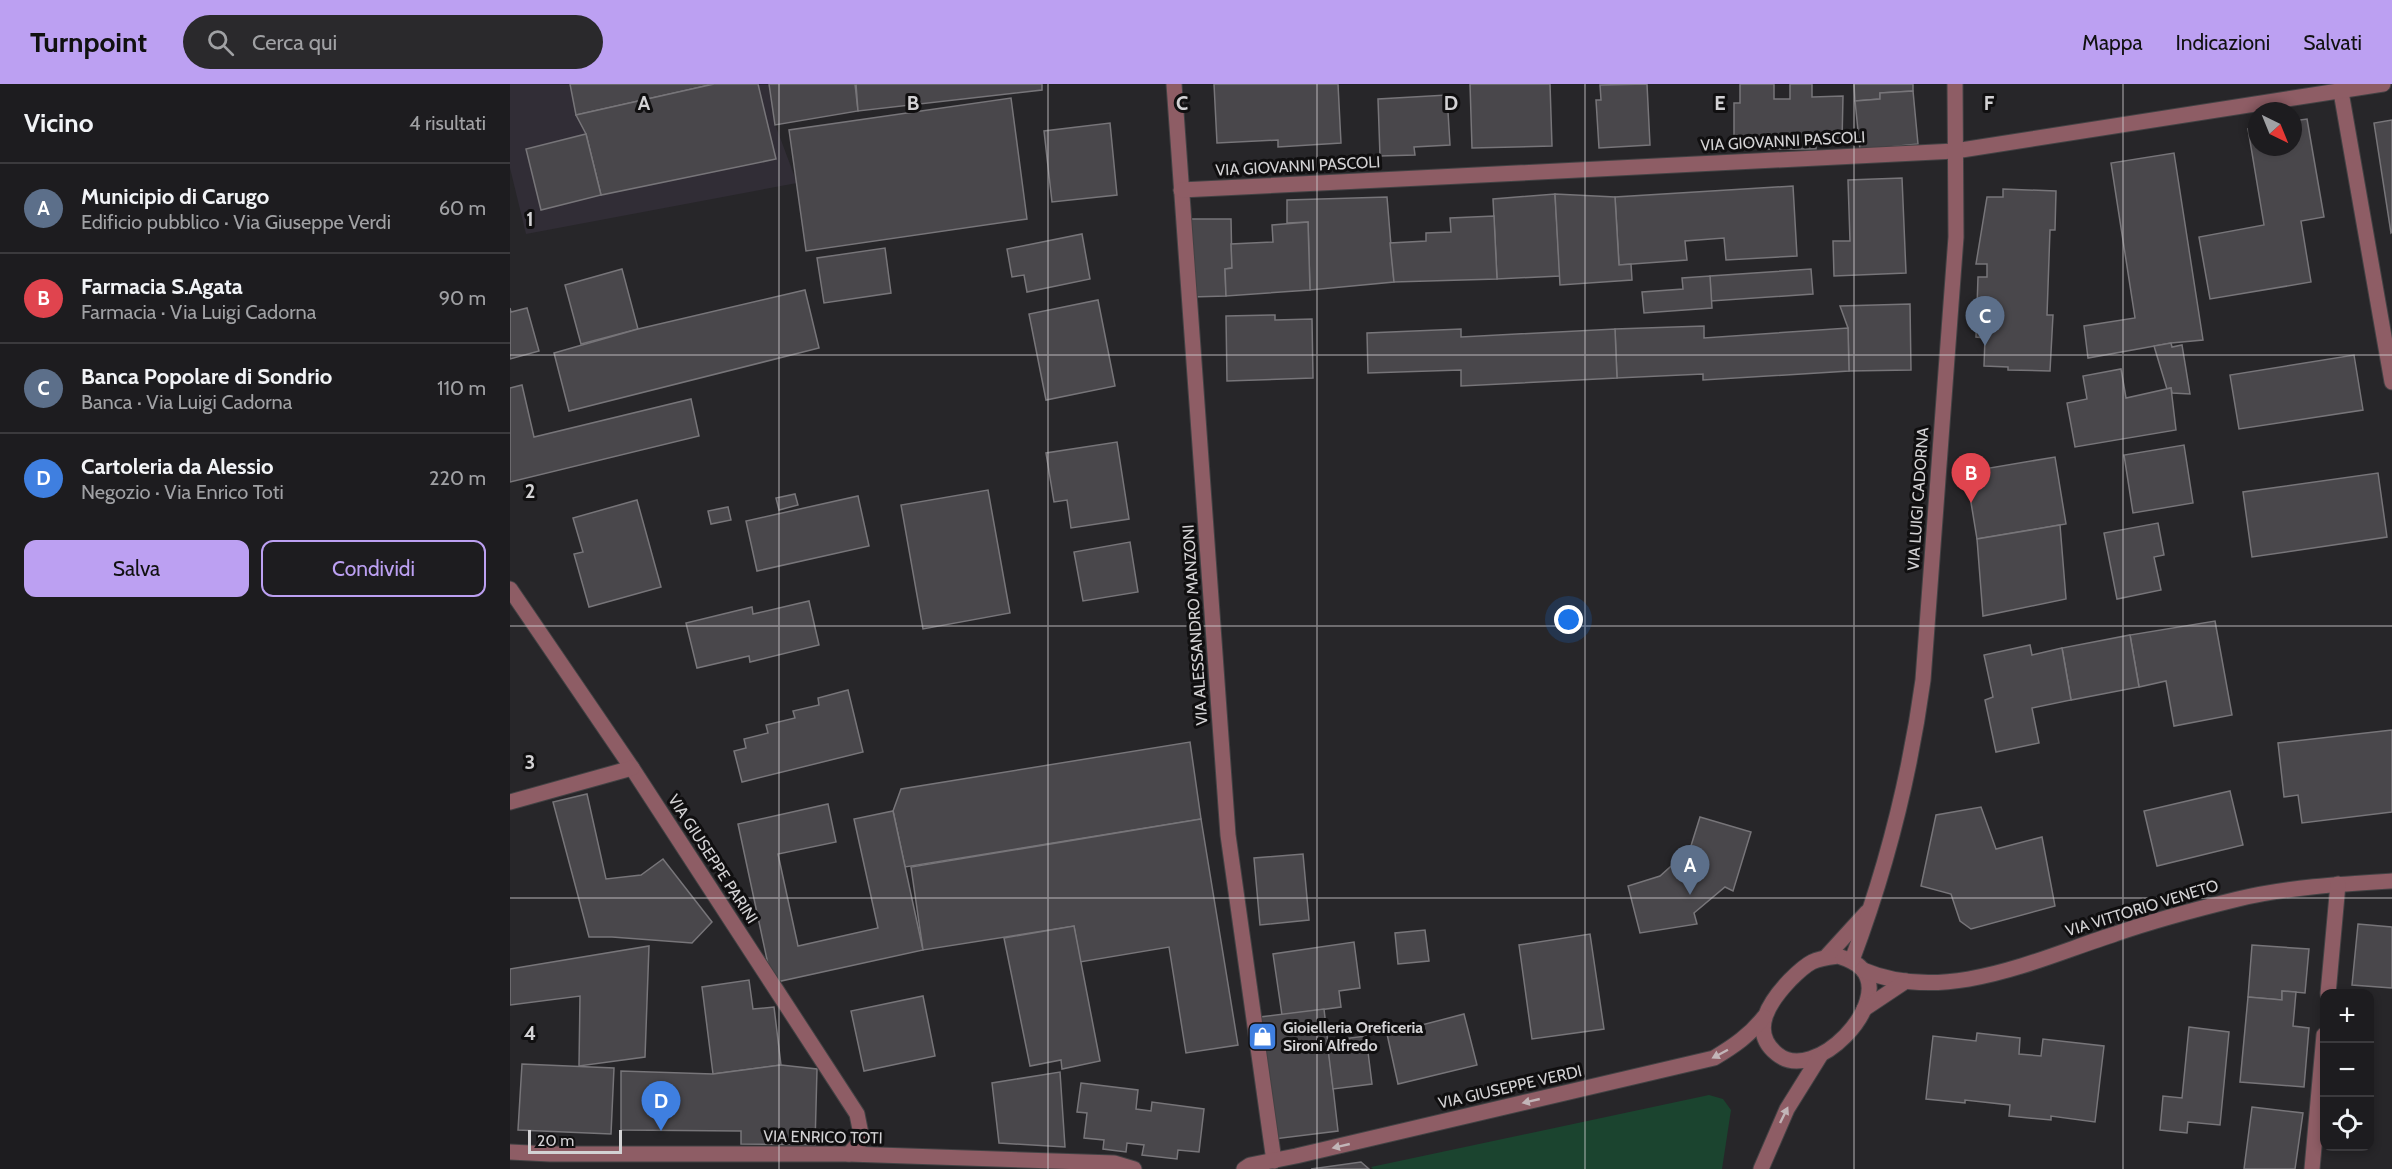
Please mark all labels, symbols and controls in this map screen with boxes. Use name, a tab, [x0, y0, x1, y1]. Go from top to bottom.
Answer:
search box	[183, 15, 603, 69]
text: Turnpoint	[30, 25, 147, 59]
icon: search	[204, 26, 237, 59]
text: Cerca qui	[252, 29, 337, 56]
text: Mappa	[2082, 30, 2143, 55]
text: Indicazioni	[2176, 30, 2270, 55]
text: Salvati	[2303, 30, 2362, 55]
text: A	[638, 91, 651, 115]
text: B	[907, 91, 919, 115]
text: C	[1176, 91, 1188, 115]
text: D	[1444, 91, 1458, 115]
text: E	[1714, 91, 1726, 115]
text: F	[1984, 91, 1995, 115]
north arrow	[2248, 102, 2302, 156]
text: Vicino	[24, 107, 93, 139]
text: 4 risultati	[409, 111, 486, 135]
street label: VIA GIOVANNI PASCOLI	[1700, 127, 1866, 155]
street label: VIA GIOVANNI PASCOLI	[1215, 152, 1381, 180]
text: Municipio di Carugo	[81, 183, 269, 210]
text: A	[37, 196, 50, 220]
text: 60 m	[439, 196, 486, 220]
text: 1	[526, 207, 534, 231]
text: Edificio pubblico · Via Giuseppe Verdi	[81, 210, 391, 234]
text: Farmacia S.Agata	[81, 273, 243, 300]
text: B	[37, 286, 50, 310]
text: 90 m	[439, 286, 486, 310]
pin: C	[1966, 296, 2004, 346]
text: Farmacia · Via Luigi Cadorna	[81, 300, 316, 324]
text: Banca Popolare di Sondrio	[81, 363, 332, 390]
text: C	[37, 376, 50, 400]
text: 110 m	[437, 376, 486, 400]
text: Banca · Via Luigi Cadorna	[81, 390, 292, 414]
street label: VIA LUIGI CADORNA	[1904, 427, 1932, 571]
text: Cartoleria da Alessio	[81, 453, 274, 480]
pin: B	[1952, 454, 1990, 503]
text: D	[36, 466, 51, 490]
text: 220 m	[429, 466, 486, 490]
text: 2	[525, 479, 535, 503]
text: Negozio · Via Enrico Toti	[81, 480, 284, 504]
street label: VIA ALESSANDRO MANZONI	[1179, 524, 1211, 726]
button: Salva	[24, 540, 249, 597]
button: Condividi	[261, 540, 486, 597]
your location	[1554, 605, 1583, 634]
text: 3	[525, 750, 535, 774]
street label: VIA GIUSEPPE PARINI	[664, 791, 762, 927]
pin: A	[1670, 846, 1710, 895]
street label: VIA VITTORIO VENETO	[2063, 876, 2221, 940]
map controls	[2320, 989, 2374, 1151]
button: +	[2320, 989, 2374, 1043]
place label: Gioielleria Oreficeria Sironi Alfredo	[1283, 1018, 1423, 1055]
shop icon: Gioielleria Oreficeria Sironi Alfredo	[1246, 1020, 1278, 1052]
text: 4	[524, 1021, 536, 1045]
button: −	[2320, 1043, 2374, 1097]
one-way arrow	[1711, 1049, 1728, 1059]
street label: VIA GIUSEPPE VERDI	[1436, 1061, 1584, 1113]
pin: D	[642, 1082, 680, 1131]
one-way arrow	[1521, 1097, 1540, 1106]
button: locate	[2320, 1097, 2374, 1151]
one-way arrow	[1780, 1107, 1789, 1124]
street label: VIA ENRICO TOTI	[763, 1126, 883, 1148]
scale bar	[528, 1127, 622, 1154]
text: 20 m	[537, 1131, 574, 1150]
one-way arrow	[1332, 1141, 1351, 1151]

